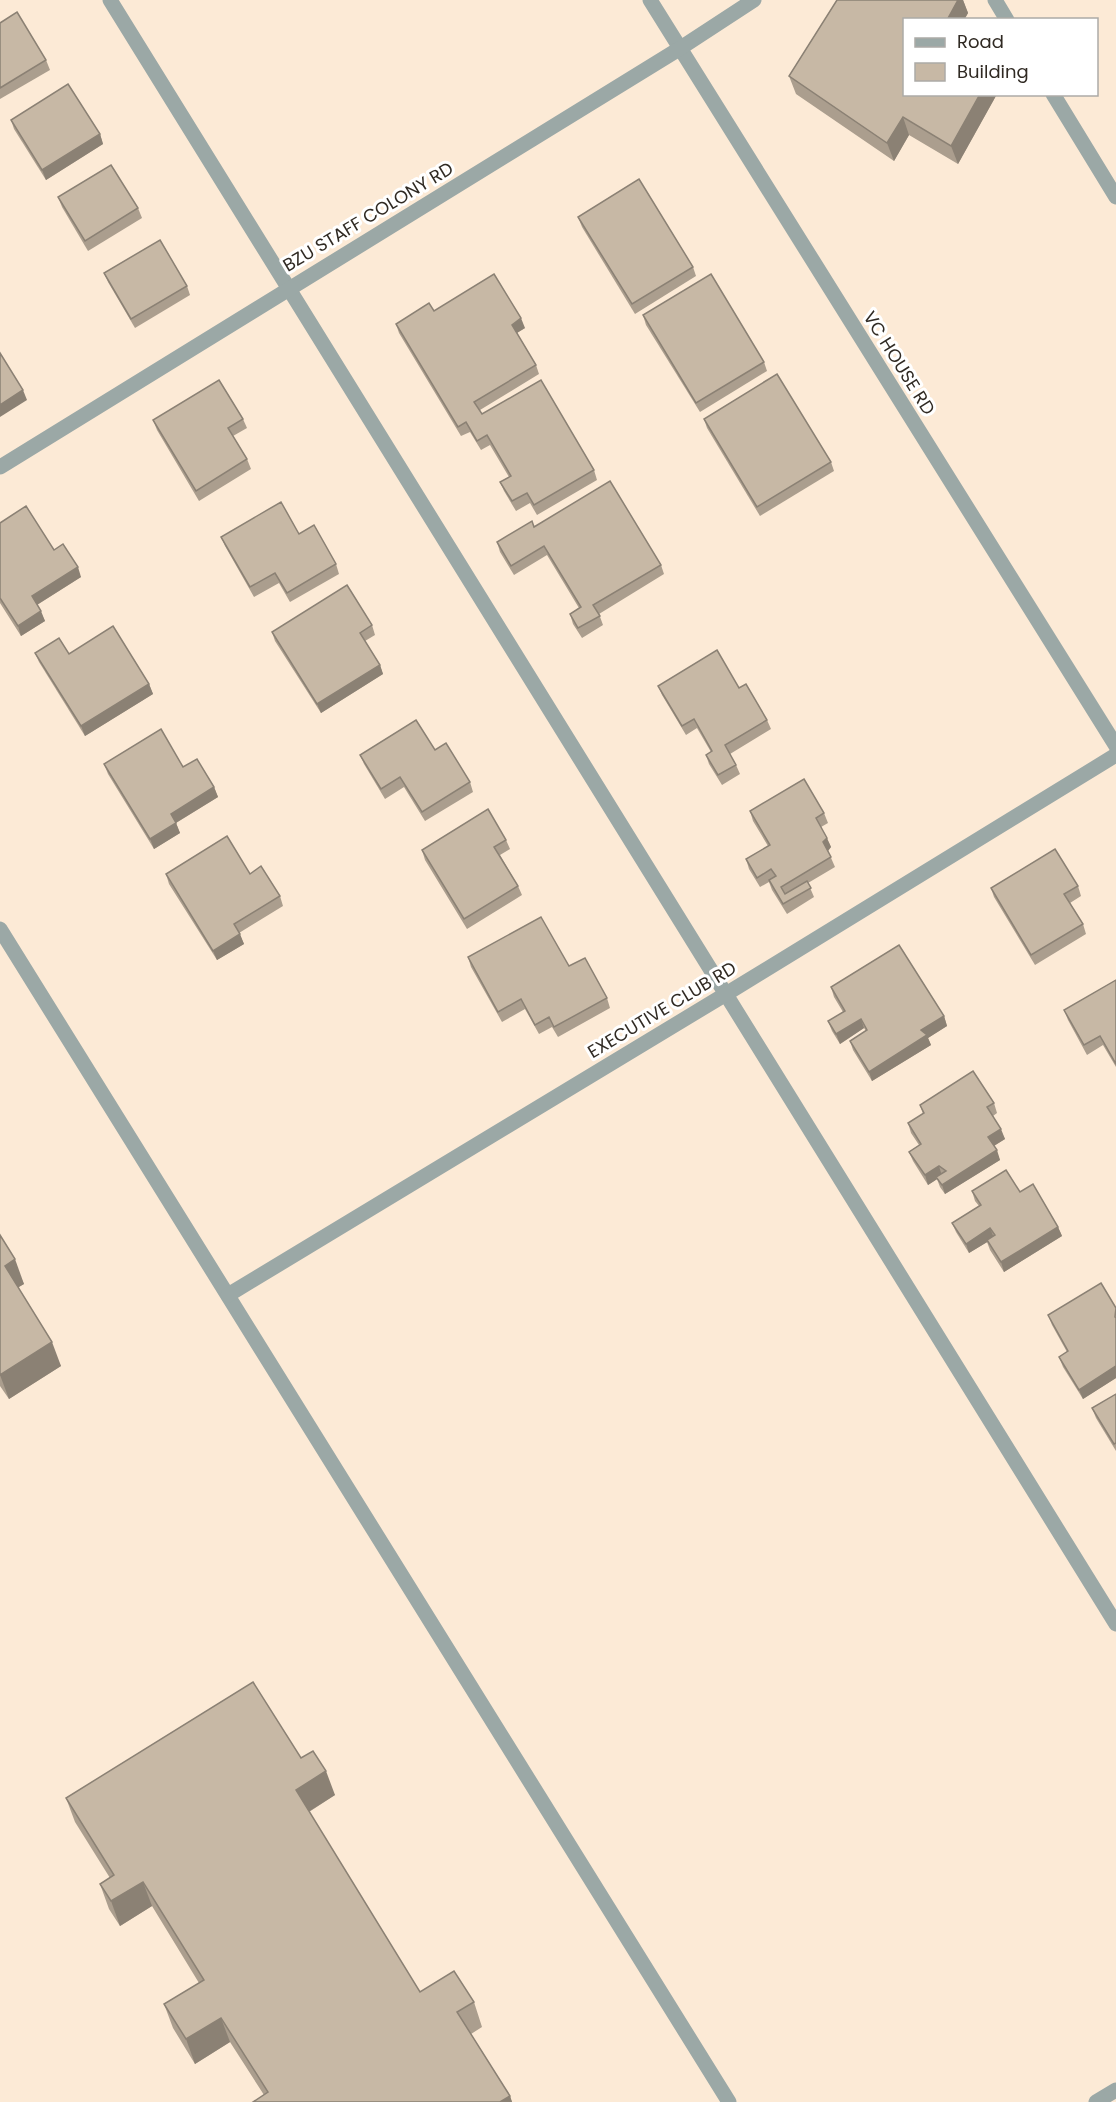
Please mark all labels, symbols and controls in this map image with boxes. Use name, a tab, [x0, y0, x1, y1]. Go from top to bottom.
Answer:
legend	[903, 18, 1098, 96]
text: Road	[957, 29, 1004, 54]
text: Building	[957, 59, 1029, 84]
street label: BZU STAFF COLONY RD	[278, 156, 458, 277]
street label: VC HOUSE RD	[858, 306, 941, 419]
street label: EXECUTIVE CLUB RD	[583, 955, 741, 1064]

